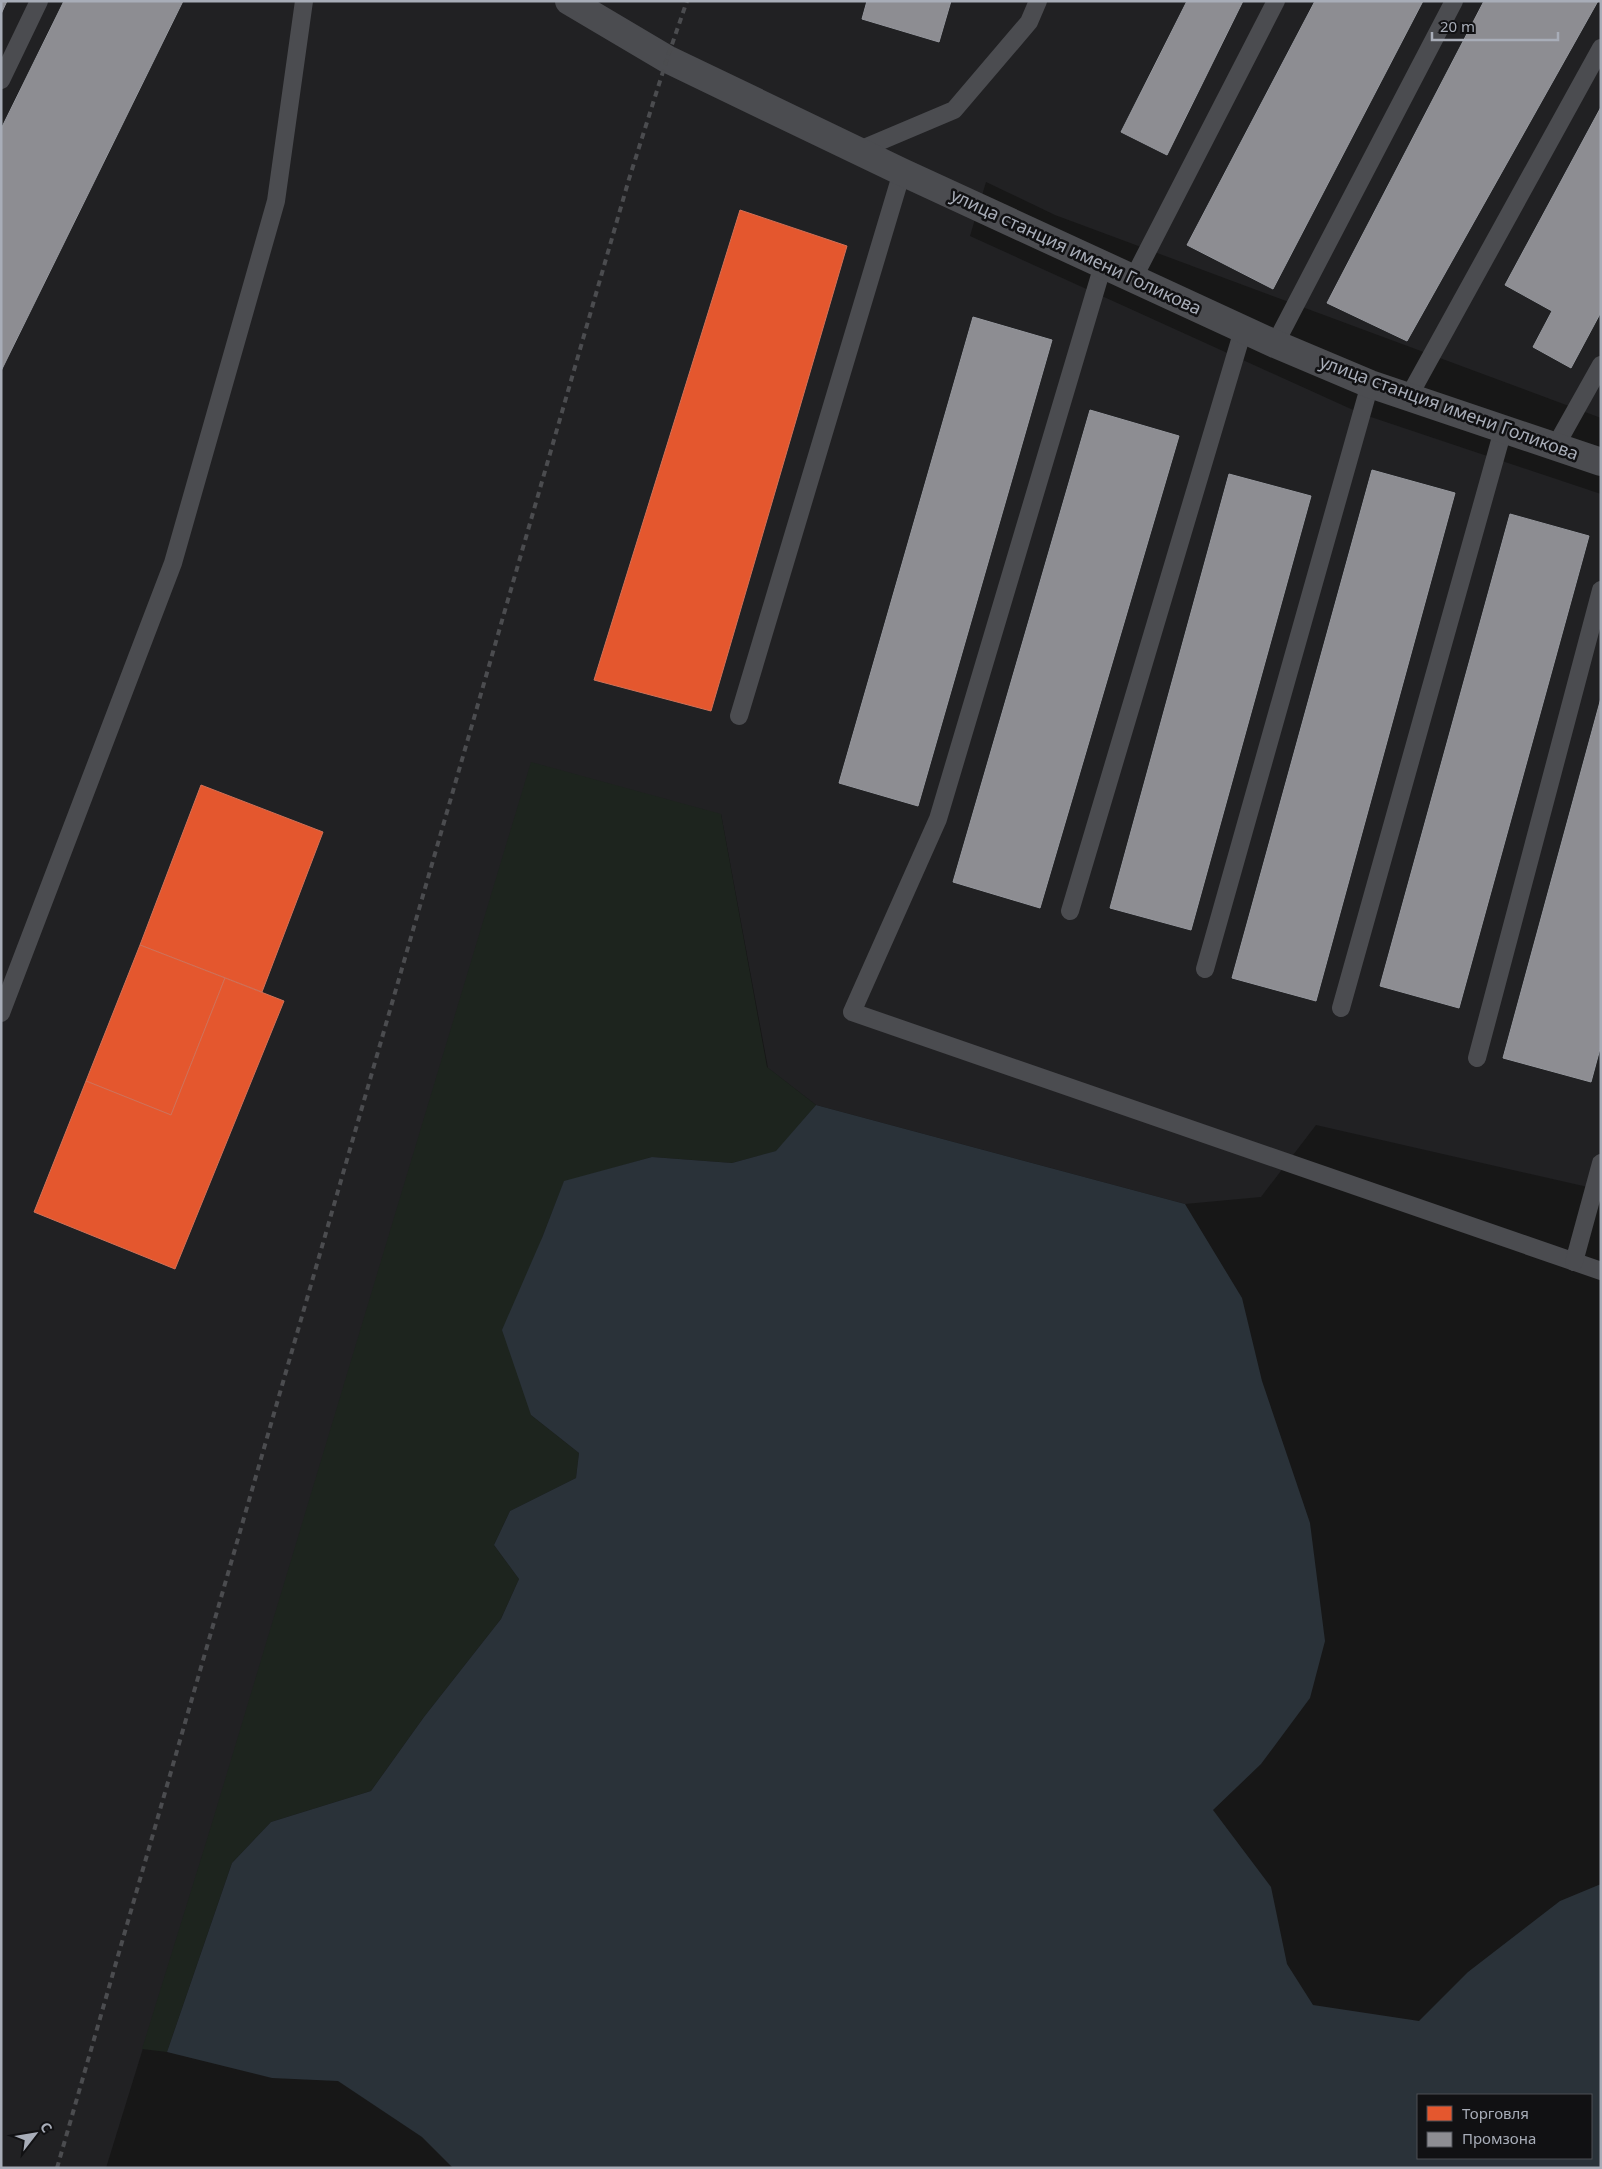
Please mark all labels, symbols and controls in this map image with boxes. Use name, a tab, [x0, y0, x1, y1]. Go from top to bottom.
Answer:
scale bar	[1432, 10, 1558, 42]
text: 20 m	[1440, 16, 1475, 36]
street label: улица станция имени Голикова	[947, 182, 1206, 320]
street label: улица станция имени Голикова	[1316, 349, 1582, 465]
legend	[1417, 2094, 1592, 2159]
text: Торговля	[1462, 2103, 1529, 2123]
north arrow	[10, 2109, 60, 2159]
text: С	[36, 2118, 57, 2136]
text: Промзона	[1462, 2128, 1536, 2148]

